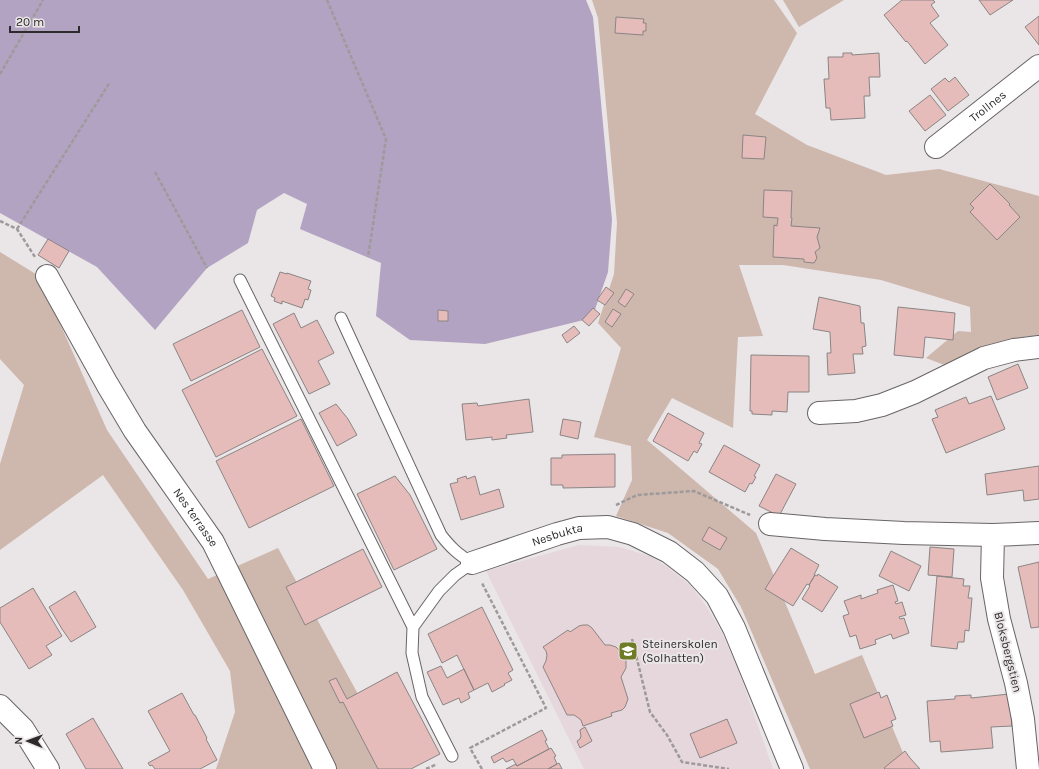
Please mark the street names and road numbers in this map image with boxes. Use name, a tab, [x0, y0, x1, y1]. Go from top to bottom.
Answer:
street label: Trollnes	[967, 88, 1009, 125]
street label: Nes terrasse	[170, 486, 221, 549]
street label: Nesbukta	[530, 521, 583, 549]
street label: Bloksbergstien	[991, 610, 1025, 694]

